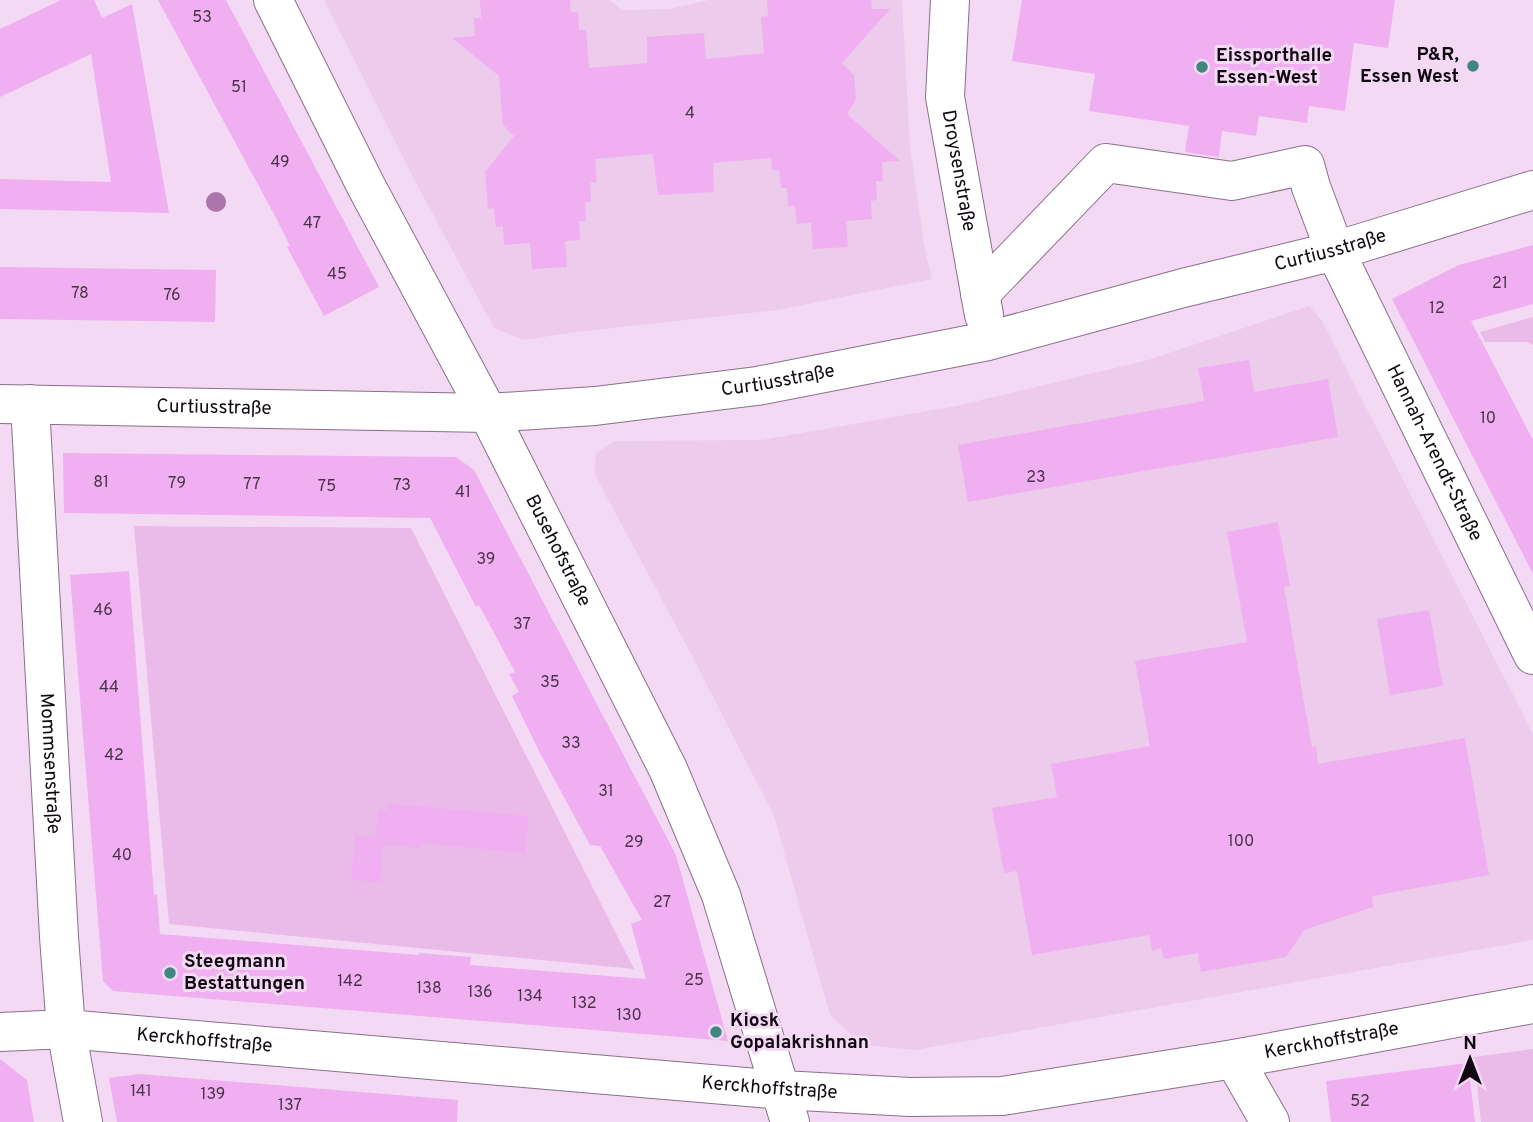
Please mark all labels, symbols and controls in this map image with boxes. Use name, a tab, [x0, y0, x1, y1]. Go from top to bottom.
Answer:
house number: 53	[192, 8, 212, 28]
place label: P&R, Essen West	[1360, 43, 1459, 89]
place label: Eissporthalle Essen-West	[1216, 44, 1332, 90]
marker: P&R, Essen West	[1465, 58, 1481, 74]
marker: Eissporthalle Essen-West	[1194, 59, 1210, 75]
house number: 51	[231, 78, 247, 98]
house number: 4	[685, 104, 695, 124]
street label: Droysenstraße	[936, 108, 981, 233]
house number: 49	[270, 153, 290, 173]
house number: 47	[303, 214, 321, 234]
street label: Curtiusstraße	[1272, 224, 1389, 277]
house number: 45	[327, 265, 347, 285]
house number: 21	[1492, 274, 1508, 294]
house number: 78	[71, 284, 89, 304]
house number: 76	[163, 286, 181, 306]
house number: 12	[1429, 299, 1445, 319]
street label: Curtiusstraße	[720, 359, 837, 402]
street label: Hannah-Arendt-Straße	[1381, 361, 1487, 545]
street label: Curtiusstraße	[156, 395, 272, 421]
house number: 10	[1480, 409, 1496, 429]
house number: 23	[1026, 468, 1046, 488]
house number: 81	[93, 473, 109, 493]
house number: 79	[168, 474, 186, 494]
house number: 77	[243, 475, 261, 495]
house number: 73	[393, 476, 411, 496]
house number: 75	[318, 477, 336, 497]
house number: 41	[455, 483, 471, 503]
street label: Busehofstraße	[519, 491, 596, 611]
house number: 39	[477, 550, 495, 570]
house number: 46	[93, 601, 113, 621]
house number: 37	[513, 615, 531, 635]
house number: 35	[540, 673, 560, 693]
house number: 44	[99, 678, 119, 698]
street label: Mommsenstraße	[34, 692, 65, 835]
house number: 33	[561, 734, 581, 754]
house number: 42	[104, 746, 124, 766]
house number: 31	[598, 782, 614, 802]
house number: 100	[1228, 832, 1254, 852]
house number: 29	[624, 833, 644, 853]
house number: 40	[112, 846, 132, 866]
house number: 27	[653, 893, 671, 913]
place label: Steegmann Bestattungen	[184, 950, 305, 996]
marker: Steegmann Bestattungen	[162, 965, 178, 981]
house number: 25	[684, 971, 704, 991]
house number: 142	[337, 972, 363, 992]
house number: 138	[416, 979, 442, 999]
house number: 136	[467, 983, 493, 1003]
house number: 134	[517, 987, 543, 1007]
house number: 132	[571, 994, 597, 1014]
house number: 130	[616, 1006, 642, 1026]
place label: Kiosk Gopalakrishnan	[730, 1009, 869, 1055]
street label: Kerckhoffstraße	[1262, 1017, 1401, 1065]
street label: Kerckhoffstraße	[135, 1023, 273, 1059]
marker: Kiosk Gopalakrishnan	[708, 1024, 724, 1040]
north arrow	[1435, 1024, 1505, 1094]
text: N	[1463, 1032, 1477, 1056]
street label: Kerckhoffstraße	[700, 1071, 838, 1105]
house number: 141	[130, 1082, 152, 1102]
house number: 139	[201, 1085, 225, 1105]
house number: 52	[1350, 1092, 1370, 1112]
house number: 137	[278, 1096, 302, 1116]

